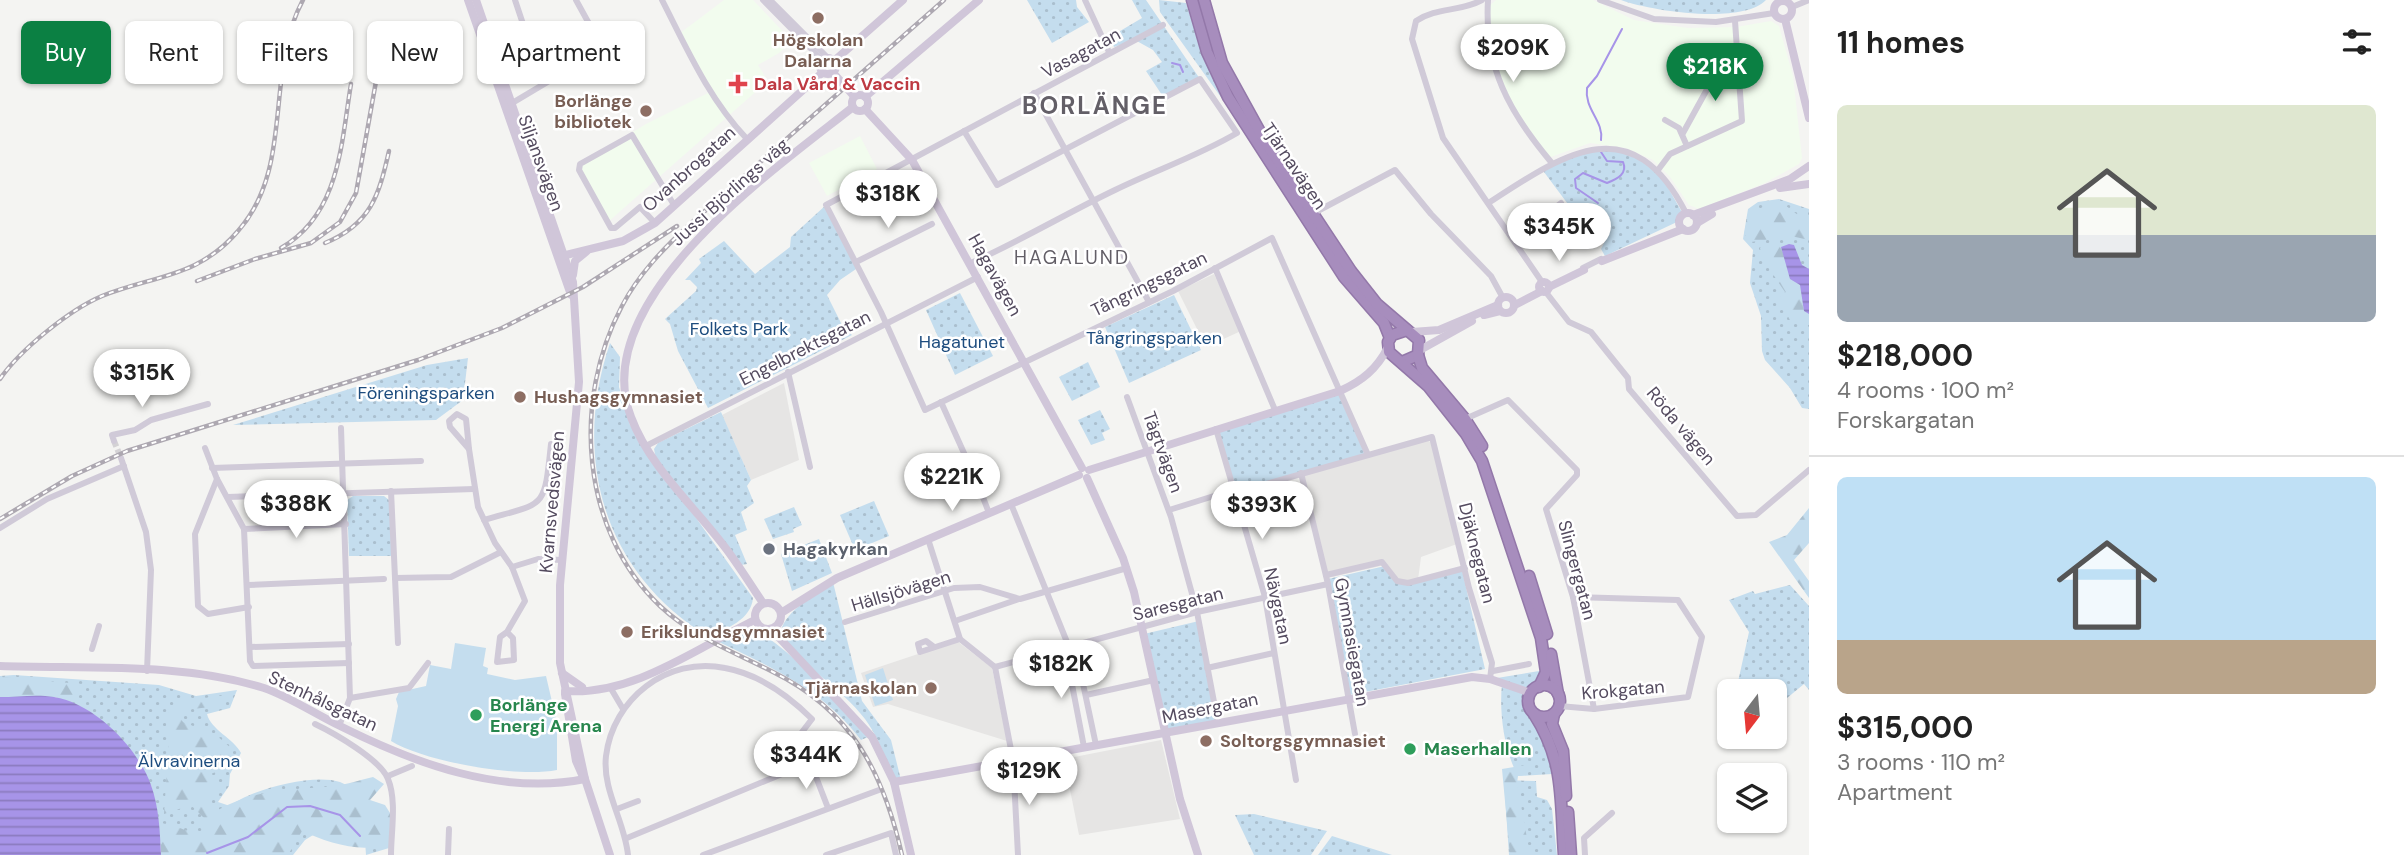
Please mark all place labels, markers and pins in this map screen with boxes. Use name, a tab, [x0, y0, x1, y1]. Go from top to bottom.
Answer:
marker: Högskolan Dalarna	[810, 10, 826, 26]
pin: $209K	[1464, 24, 1562, 84]
place label: Högskolan Dalarna	[773, 28, 863, 73]
pin: $218K	[1666, 43, 1764, 103]
place label: Dala Vård & Vaccin	[754, 72, 920, 96]
marker: Dala Vård & Vaccin	[728, 74, 748, 94]
place label: Borlänge bibliotek	[554, 89, 633, 134]
marker: Borlänge bibliotek	[638, 103, 654, 119]
pin: $318K	[839, 170, 937, 230]
pin: $345K	[1510, 204, 1608, 263]
pin: $315K	[93, 350, 191, 409]
place label: Hushagsgymnasiet	[534, 385, 703, 409]
marker: Hushagsgymnasiet	[512, 389, 528, 405]
pin: $221K	[903, 454, 1001, 513]
pin: $388K	[247, 480, 345, 540]
pin: $393K	[1213, 482, 1311, 541]
place label: Hagakyrkan	[783, 537, 888, 561]
marker: Hagakyrkan	[761, 541, 777, 557]
place label: Erikslundsgymnasiet	[641, 620, 825, 644]
marker: Erikslundsgymnasiet	[619, 624, 635, 640]
pin: $182K	[1012, 640, 1110, 700]
place label: Tjärnaskolan	[805, 676, 917, 700]
marker: Tjärnaskolan	[923, 680, 939, 696]
place label: Borlänge Energi Arena	[490, 693, 602, 738]
marker: Borlänge Energi Arena	[468, 707, 484, 723]
place label: Soltorgsgymnasiet	[1220, 729, 1386, 753]
pin: $344K	[757, 732, 855, 791]
marker: Soltorgsgymnasiet	[1198, 733, 1214, 749]
place label: Maserhallen	[1424, 737, 1532, 761]
marker: Maserhallen	[1402, 741, 1418, 757]
pin: $129K	[980, 748, 1078, 807]

